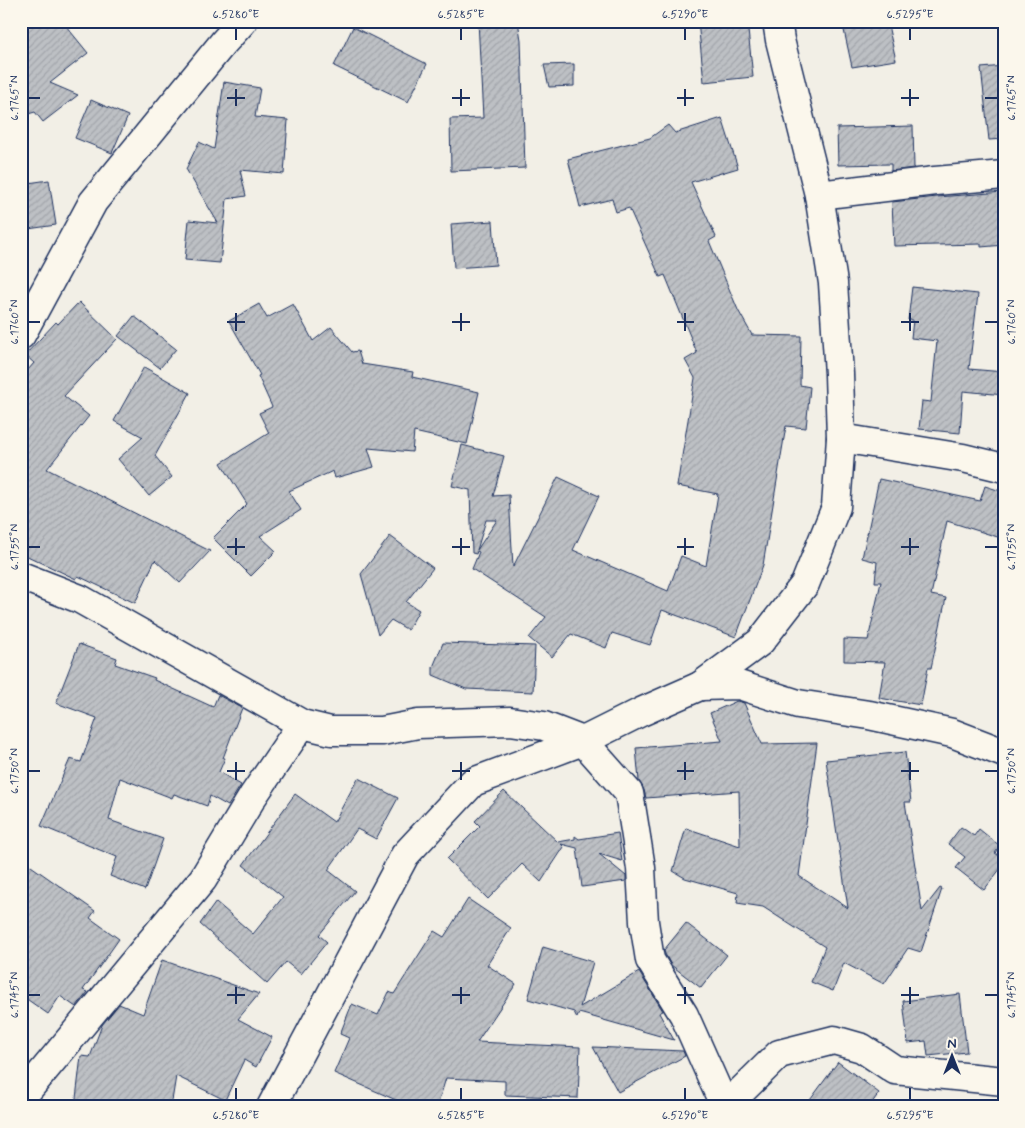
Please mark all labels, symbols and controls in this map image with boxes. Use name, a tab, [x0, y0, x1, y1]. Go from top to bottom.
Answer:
text: 6.5280°E	[213, 7, 259, 23]
text: 6.5285°E	[437, 7, 485, 23]
text: 6.5290°E	[662, 7, 708, 23]
text: 6.5295°E	[886, 7, 934, 23]
text: 6.1765°N	[7, 75, 23, 121]
text: 6.1765°N	[1004, 75, 1020, 121]
text: 6.1760°N	[7, 300, 23, 344]
text: 6.1760°N	[1004, 300, 1020, 344]
text: 6.1755°N	[7, 524, 23, 570]
text: 6.1755°N	[1004, 524, 1020, 570]
text: 6.1750°N	[7, 748, 23, 794]
text: 6.1750°N	[1004, 748, 1020, 794]
text: 6.1745°N	[7, 972, 23, 1018]
text: 6.1745°N	[1004, 972, 1020, 1018]
north arrow	[928, 1030, 978, 1080]
text: N	[947, 1035, 957, 1053]
text: 6.5280°E	[213, 1108, 259, 1124]
text: 6.5285°E	[437, 1108, 485, 1124]
text: 6.5290°E	[662, 1108, 708, 1124]
text: 6.5295°E	[886, 1108, 934, 1124]

